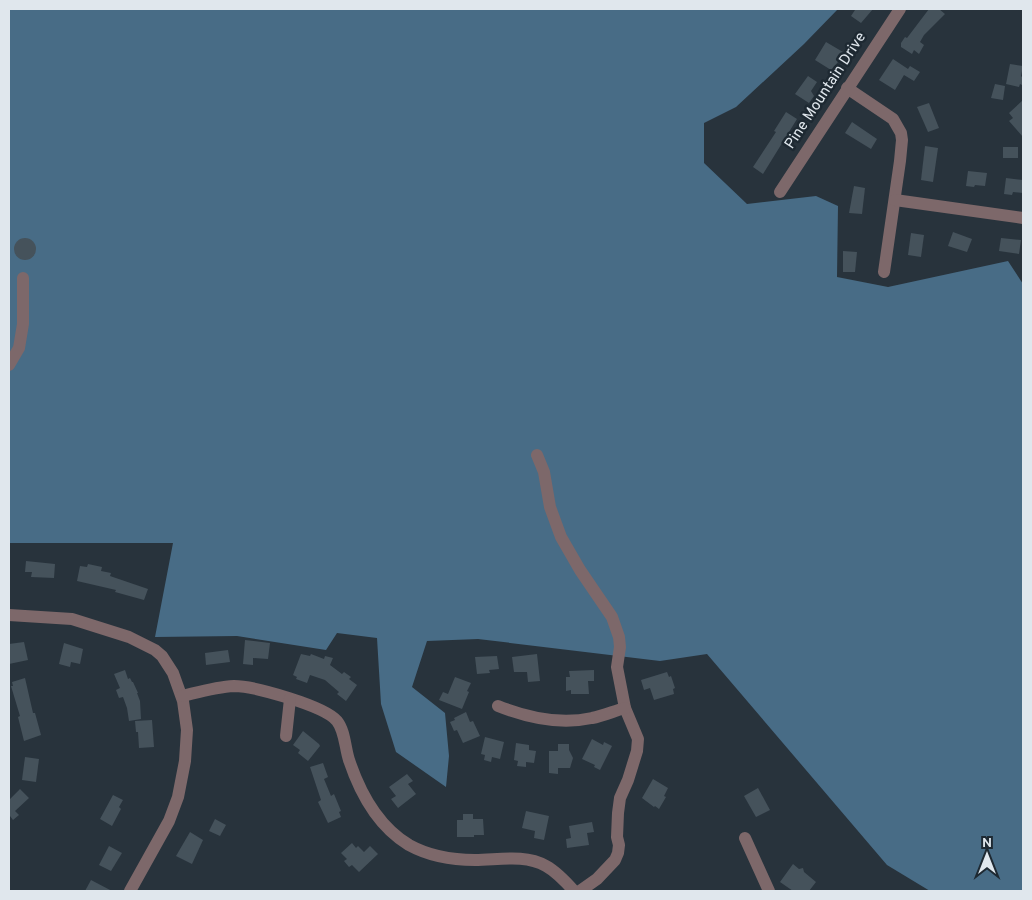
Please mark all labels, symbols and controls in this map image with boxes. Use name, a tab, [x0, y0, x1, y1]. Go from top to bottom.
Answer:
street label: Pine Mountain Drive	[781, 29, 871, 153]
north arrow	[962, 830, 1012, 880]
text: N	[982, 835, 992, 852]

